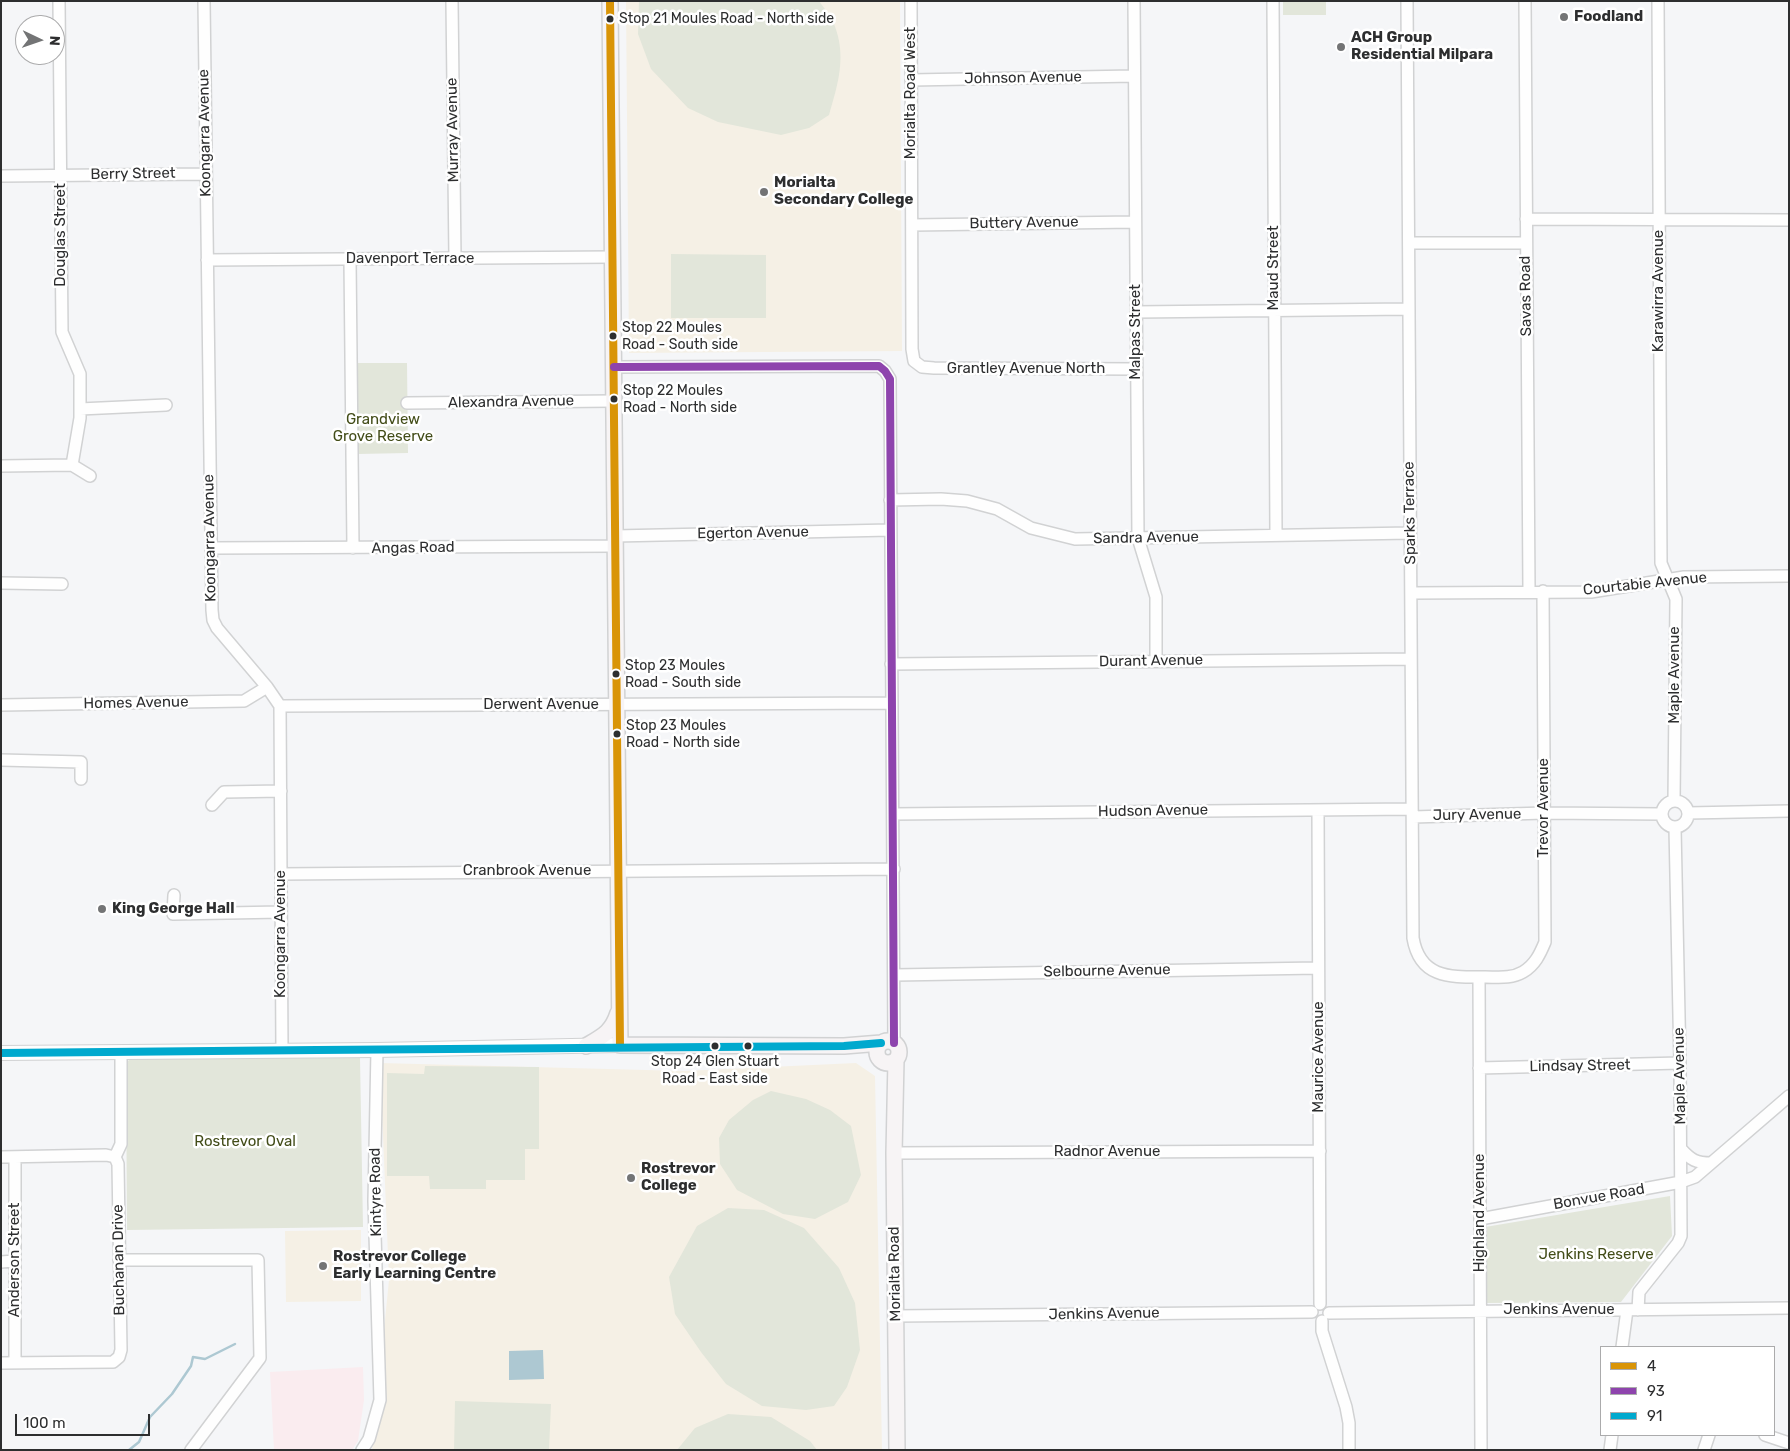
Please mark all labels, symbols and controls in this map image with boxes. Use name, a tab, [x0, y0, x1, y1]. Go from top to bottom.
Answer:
place label: Foodland	[1574, 8, 1643, 26]
place label: Stop 21 Moules Road - North side	[619, 11, 834, 27]
marker: Foodland	[1558, 11, 1570, 23]
marker: Stop 21 Moules Road - North side	[605, 14, 615, 24]
north arrow	[15, 15, 65, 65]
street label: Morialta Road West	[902, 27, 920, 159]
place label: ACH Group Residential Milpara	[1351, 29, 1493, 64]
text: N	[46, 35, 63, 46]
marker: ACH Group Residential Milpara	[1335, 41, 1347, 53]
street label: Johnson Avenue	[964, 68, 1082, 88]
street label: Koongarra Avenue	[195, 69, 215, 197]
street label: Murray Avenue	[443, 77, 463, 183]
street label: Berry Street	[90, 164, 176, 184]
place label: Morialta Secondary College	[774, 174, 913, 209]
street label: Douglas Street	[52, 183, 70, 287]
marker: Morialta Secondary College	[758, 186, 770, 198]
street label: Buttery Avenue	[969, 213, 1079, 233]
street label: Maud Street	[1265, 225, 1283, 311]
street label: Karawirra Avenue	[1650, 230, 1668, 352]
street label: Davenport Terrace	[346, 250, 474, 268]
street label: Savas Road	[1516, 256, 1536, 336]
street label: Malpas Street	[1127, 284, 1145, 380]
place label: Stop 22 Moules Road - South side	[622, 320, 738, 352]
marker: Stop 22 Moules Road - South side	[608, 331, 618, 341]
street label: Grantley Avenue North	[947, 360, 1105, 378]
place label: Stop 22 Moules Road - North side	[623, 383, 737, 416]
street label: Alexandra Avenue	[448, 392, 574, 412]
marker: Stop 22 Moules Road - North side	[609, 394, 619, 404]
park label: Grandview Grove Reserve	[333, 411, 433, 446]
street label: Sparks Terrace	[1400, 461, 1420, 565]
street label: Koongarra Avenue	[200, 474, 220, 602]
street label: Egerton Avenue	[697, 523, 809, 543]
street label: Sandra Avenue	[1093, 528, 1199, 548]
street label: Angas Road	[371, 538, 455, 558]
street label: Courtabie Avenue	[1582, 569, 1708, 599]
street label: Maple Avenue	[1666, 626, 1684, 724]
street label: Durant Avenue	[1099, 651, 1203, 671]
place label: Stop 23 Moules Road - South side	[625, 658, 741, 690]
marker: Stop 23 Moules Road - South side	[611, 669, 621, 679]
street label: Homes Avenue	[83, 693, 189, 713]
street label: Derwent Avenue	[483, 696, 599, 714]
place label: Stop 23 Moules Road - North side	[626, 718, 740, 750]
marker: Stop 23 Moules Road - North side	[612, 729, 622, 739]
street label: Trevor Avenue	[1535, 758, 1553, 858]
street label: Hudson Avenue	[1098, 801, 1208, 821]
street label: Jury Avenue	[1433, 805, 1521, 825]
street label: Cranbrook Avenue	[463, 862, 591, 880]
street label: Koongarra Avenue	[272, 870, 290, 998]
place label: King George Hall	[112, 900, 234, 918]
marker: King George Hall	[96, 903, 108, 915]
street label: Selbourne Avenue	[1043, 961, 1171, 981]
street label: Maurice Avenue	[1310, 1001, 1328, 1113]
street label: Maple Avenue	[1670, 1027, 1690, 1125]
marker: Stop 24 Glen Stuart Road - East side	[710, 1041, 720, 1051]
unlabelled marker	[743, 1041, 753, 1051]
place label: Stop 24 Glen Stuart Road - East side	[651, 1054, 779, 1086]
street label: Lindsay Street	[1529, 1056, 1631, 1076]
park label: Rostrevor Oval	[194, 1133, 296, 1151]
street label: Radnor Avenue	[1054, 1143, 1160, 1161]
street label: Kintyre Road	[366, 1147, 386, 1237]
street label: Highland Avenue	[1471, 1154, 1489, 1272]
place label: Rostrevor College	[641, 1160, 716, 1195]
marker: Rostrevor College	[625, 1172, 637, 1184]
street label: Bonvue Road	[1552, 1180, 1646, 1214]
street label: Anderson Street	[6, 1203, 24, 1317]
street label: Buchanan Drive	[109, 1204, 129, 1316]
street label: Morialta Road	[885, 1226, 905, 1322]
park label: Jenkins Reserve	[1538, 1246, 1654, 1264]
place label: Rostrevor College Early Learning Centre	[333, 1248, 496, 1283]
marker: Rostrevor College Early Learning Centre	[317, 1260, 329, 1272]
street label: Jenkins Avenue	[1503, 1301, 1615, 1319]
street label: Jenkins Avenue	[1048, 1304, 1160, 1324]
legend	[1600, 1346, 1775, 1436]
text: 4	[1647, 1357, 1656, 1375]
text: 93	[1647, 1382, 1665, 1400]
scale bar	[18, 1404, 152, 1436]
text: 91	[1647, 1407, 1662, 1425]
text: 100 m	[23, 1414, 65, 1432]

